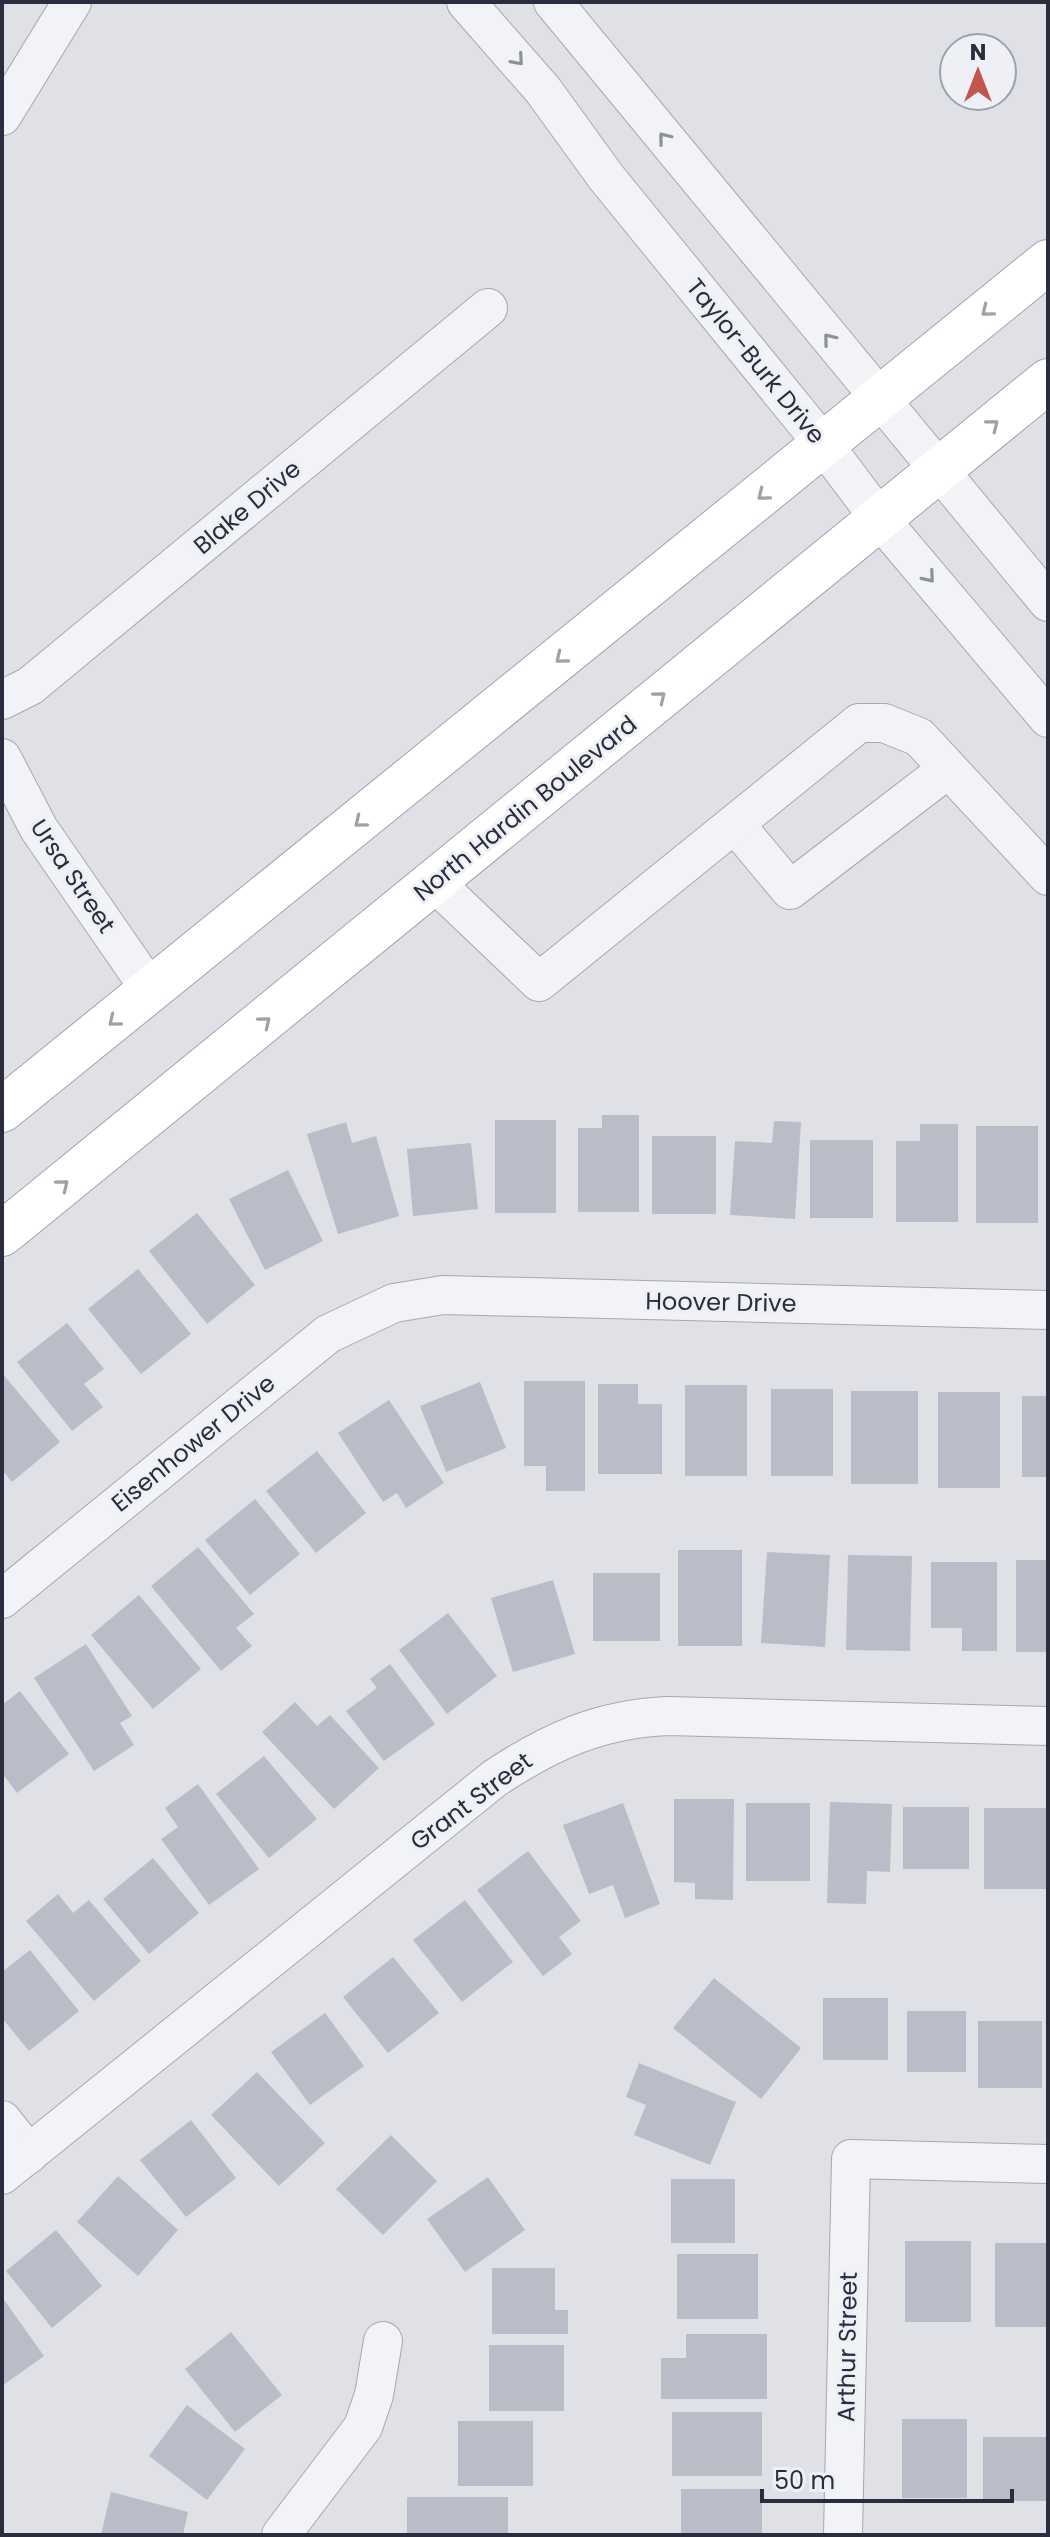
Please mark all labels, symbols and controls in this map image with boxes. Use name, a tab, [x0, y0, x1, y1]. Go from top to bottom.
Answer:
north arrow	[938, 32, 1018, 112]
text: N	[970, 37, 986, 68]
one-way arrow	[508, 51, 523, 66]
one-way arrow	[659, 133, 674, 147]
street label: Taylor-Burk Drive	[679, 271, 833, 451]
one-way arrow	[982, 301, 997, 316]
one-way arrow	[824, 334, 839, 348]
one-way arrow	[984, 420, 999, 434]
street label: Blake Drive	[186, 452, 308, 562]
one-way arrow	[758, 485, 773, 499]
one-way arrow	[919, 568, 934, 583]
one-way arrow	[556, 648, 571, 663]
one-way arrow	[651, 692, 666, 707]
street label: North Hardin Boulevard	[406, 708, 644, 908]
one-way arrow	[354, 812, 369, 827]
street label: Ursa Street	[23, 813, 123, 939]
one-way arrow	[109, 1011, 123, 1026]
one-way arrow	[255, 1017, 270, 1031]
one-way arrow	[54, 1181, 69, 1195]
street label: Hoover Drive	[645, 1284, 797, 1320]
street label: Eisenhower Drive	[104, 1367, 282, 1519]
street label: Grant Street	[403, 1744, 539, 1858]
street label: Arthur Street	[829, 2272, 865, 2422]
scale bar	[762, 2453, 1012, 2503]
text: 50 m	[774, 2464, 835, 2497]

